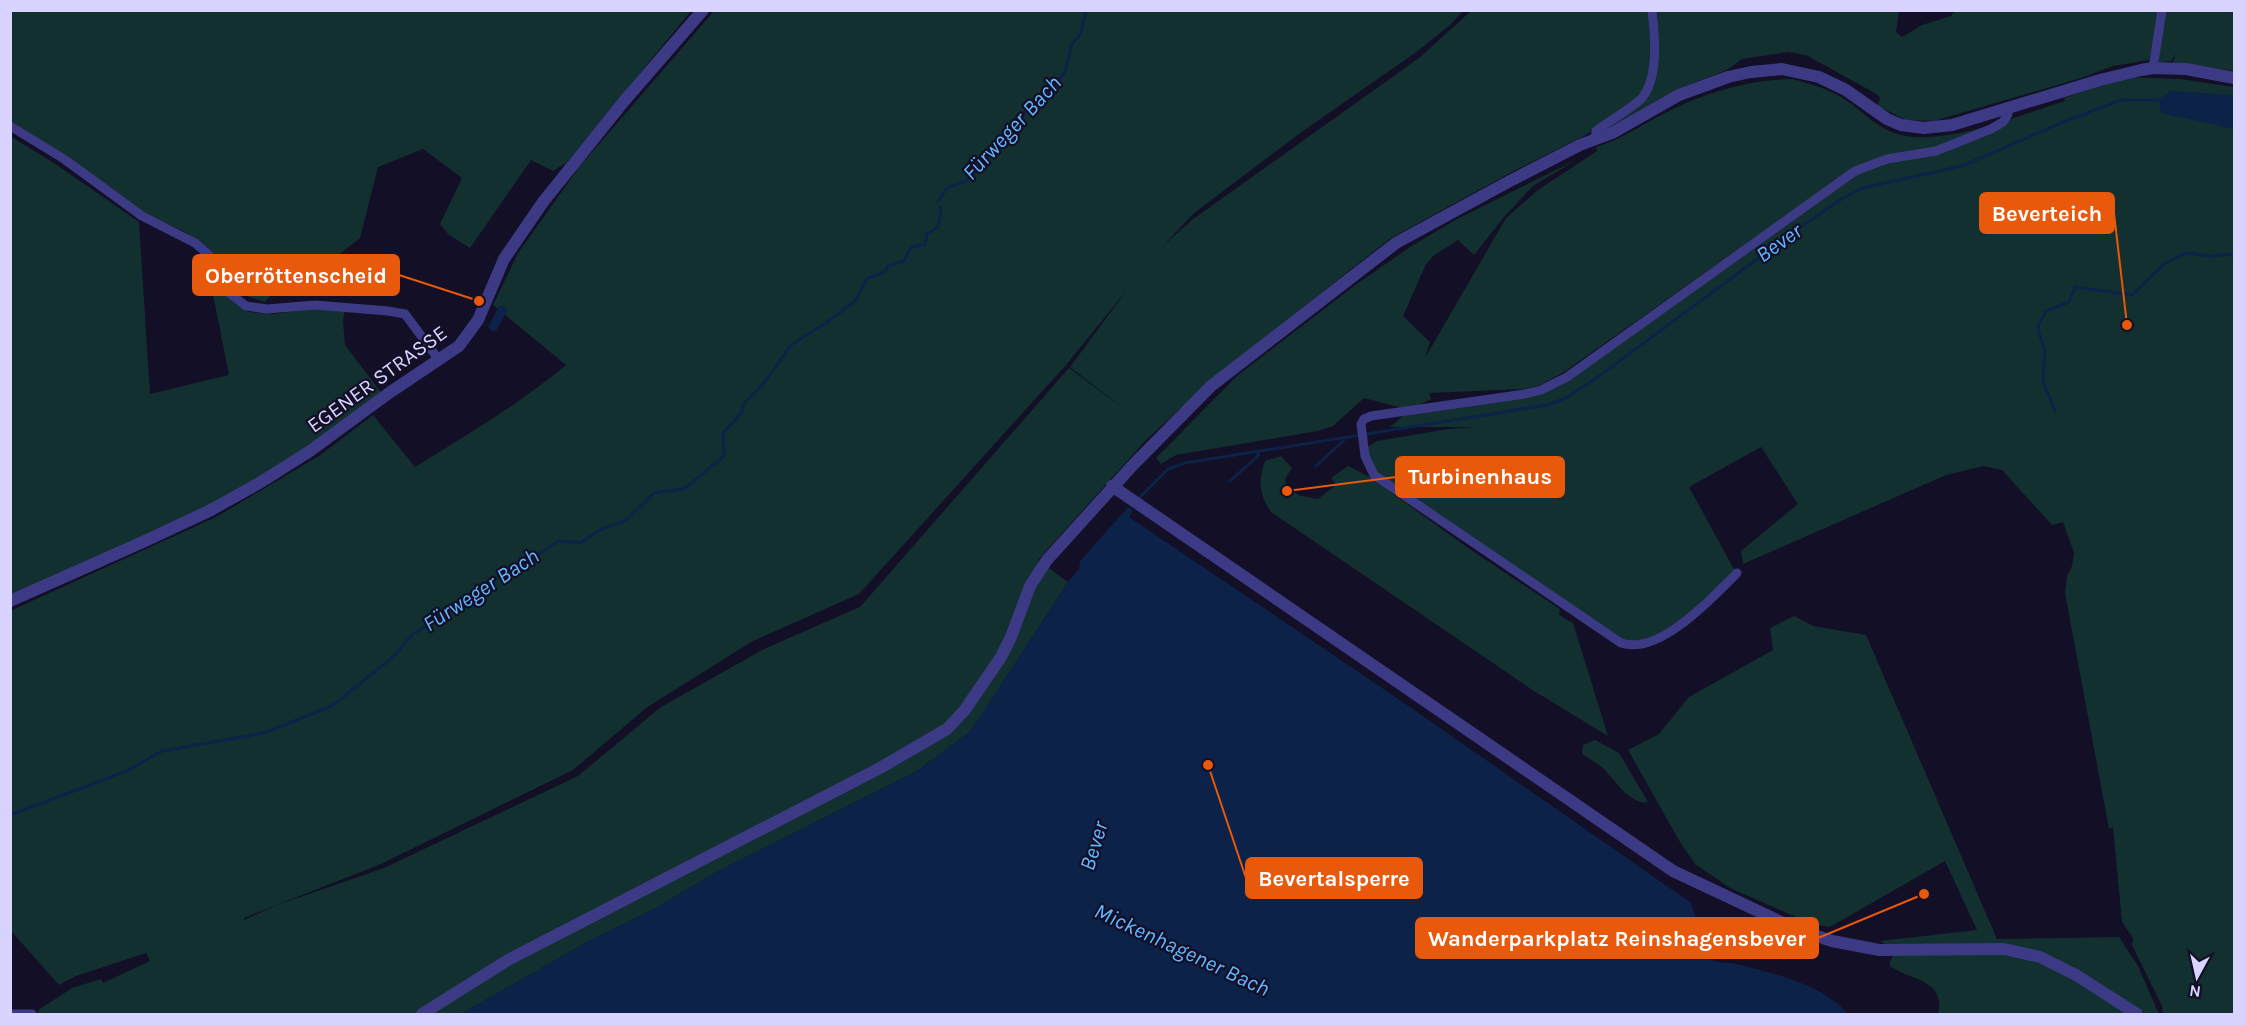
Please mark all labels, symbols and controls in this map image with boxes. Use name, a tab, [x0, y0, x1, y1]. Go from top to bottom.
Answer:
water label: Fürweger Bach	[957, 70, 1067, 186]
callout: Beverteich	[1980, 193, 2114, 233]
text: Beverteich	[1992, 201, 2102, 227]
water label: Bever	[1751, 217, 1808, 268]
callout: Oberröttenscheid	[193, 255, 399, 295]
text: Oberröttenscheid	[205, 263, 387, 289]
street label: EGENER STRASSE	[303, 320, 451, 438]
callout: Turbinenhaus	[1396, 457, 1564, 497]
text: Turbinenhaus	[1408, 464, 1552, 490]
water label: Fürweger Bach	[418, 543, 544, 637]
water label: Bever	[1074, 817, 1114, 874]
callout: Bevertalsperre	[1246, 858, 1422, 898]
text: Bevertalsperre	[1258, 866, 1410, 892]
water label: Mickenhagener Bach	[1090, 898, 1274, 1002]
callout: Wanderparkplatz Reinshagensbever	[1416, 918, 1818, 958]
text: Wanderparkplatz Reinshagensbever	[1428, 926, 1806, 952]
north arrow	[2167, 947, 2227, 1007]
text: N	[2188, 981, 2202, 1002]

